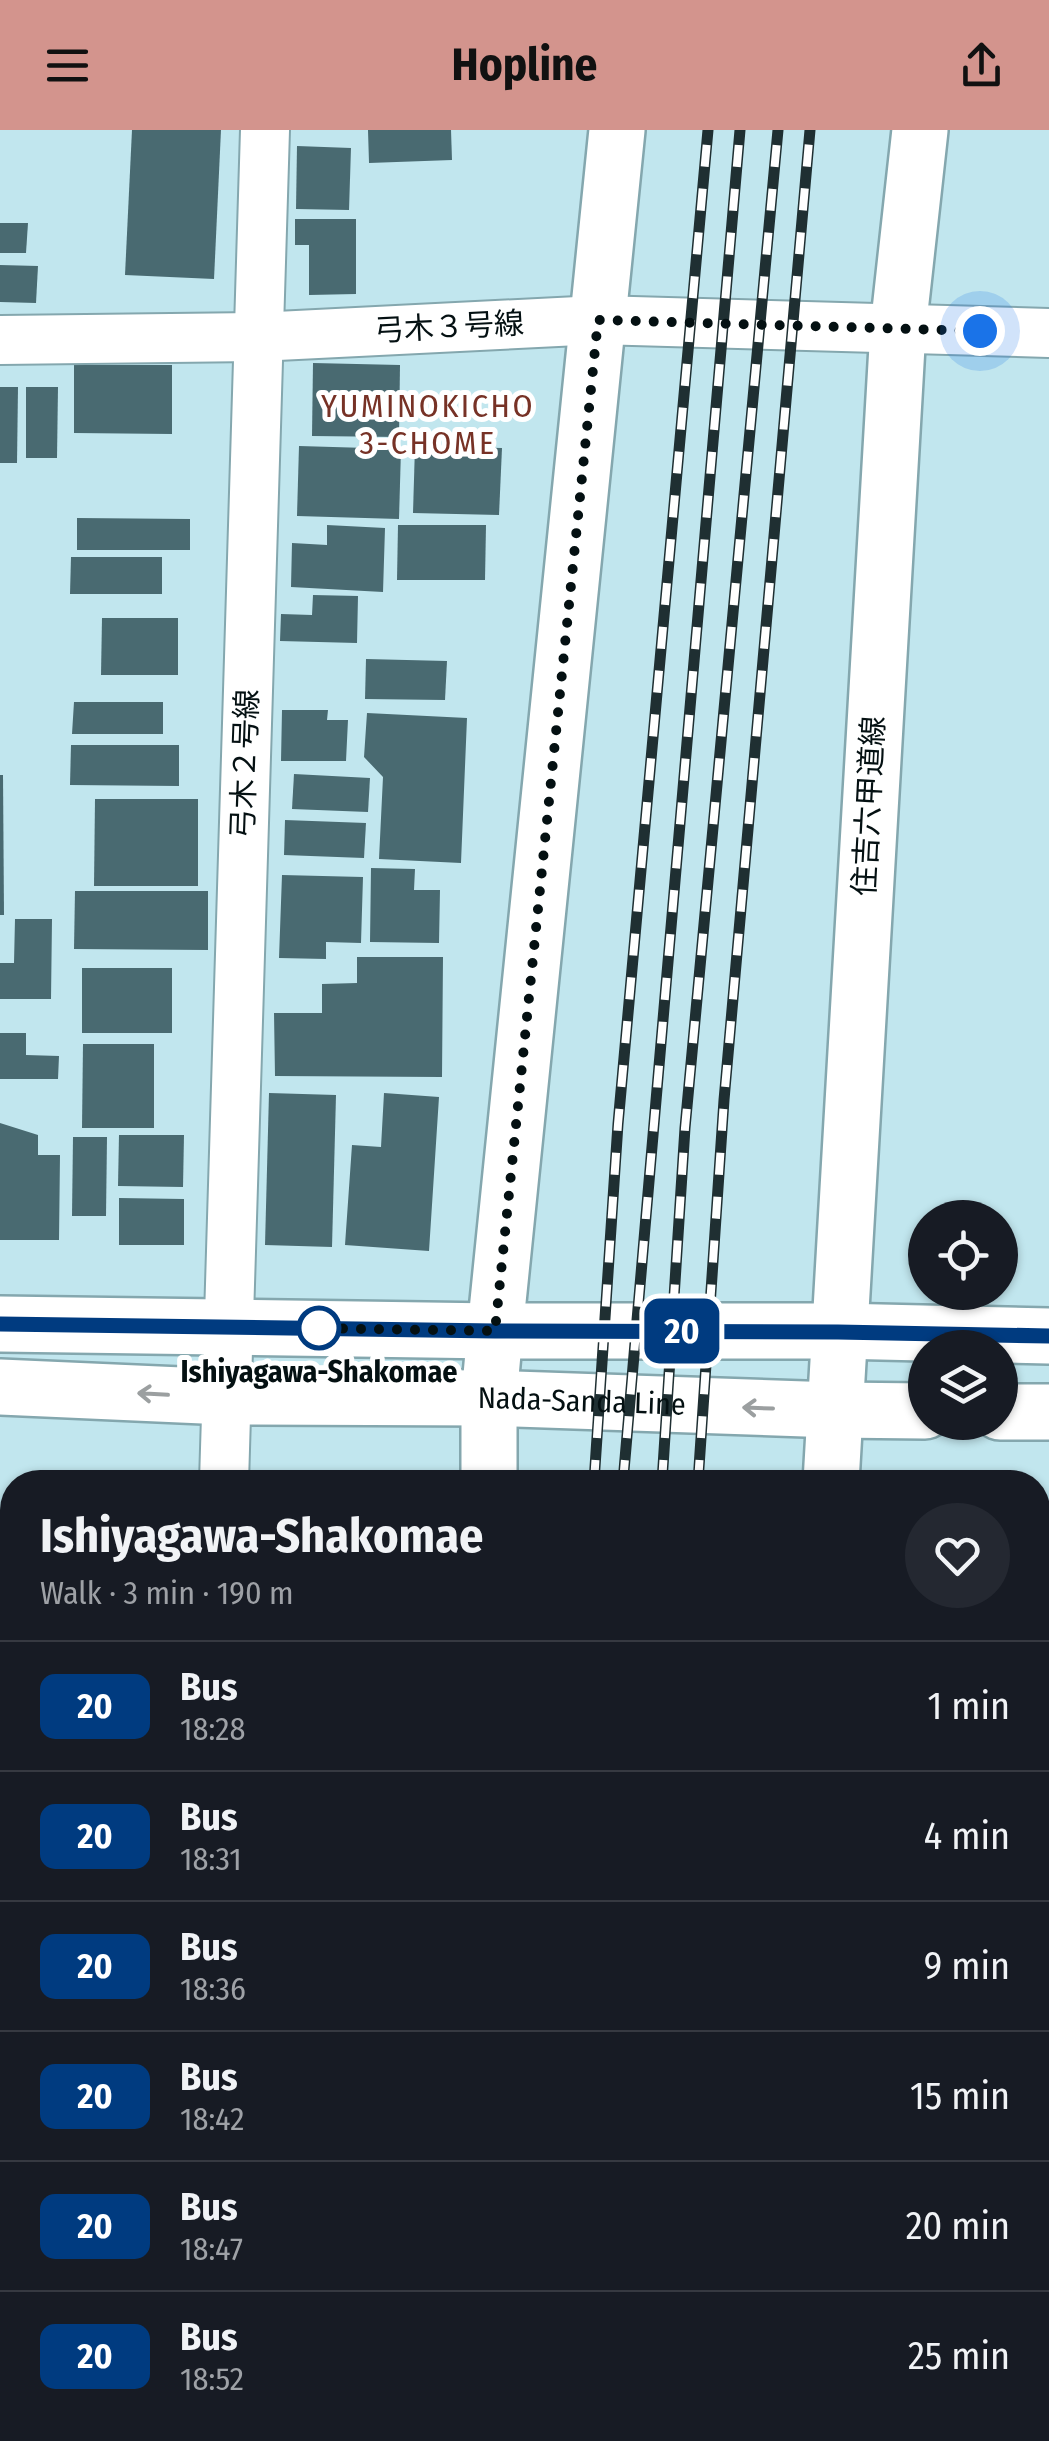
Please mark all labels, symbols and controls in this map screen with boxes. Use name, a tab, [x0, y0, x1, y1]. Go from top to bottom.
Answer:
icon: menu	[40, 38, 95, 93]
text: Hopline	[452, 38, 597, 92]
icon: share	[954, 38, 1009, 93]
street label: 弓木３号線	[373, 305, 525, 349]
your location	[955, 306, 1005, 356]
district label: YUMINOKICHO 3-CHOME	[321, 387, 535, 462]
street label: 弓木２号線	[224, 688, 266, 840]
street label: 住吉六甲道線	[846, 715, 892, 897]
map controls	[908, 1200, 1018, 1440]
button: locate	[908, 1200, 1018, 1310]
line badge: 20	[637, 1298, 727, 1364]
marker: Ishiyagawa-Shakomae	[298, 1307, 340, 1349]
text: 20	[664, 1310, 700, 1352]
button: layers	[908, 1330, 1018, 1440]
place label: Ishiyagawa-Shakomae	[180, 1354, 458, 1390]
street label: Nada-Sanda Line	[478, 1380, 686, 1423]
one-way arrow	[137, 1384, 169, 1403]
one-way arrow	[742, 1398, 774, 1417]
button: heart	[905, 1503, 1010, 1608]
text: Ishiyagawa-Shakomae	[40, 1507, 483, 1565]
text: Walk · 3 min · 190 m	[40, 1574, 294, 1612]
text: Bus	[180, 1664, 238, 1710]
text: 1 min	[927, 1683, 1010, 1729]
text: 20	[77, 1685, 113, 1727]
text: 18:28	[180, 1710, 245, 1748]
text: Bus	[180, 1794, 238, 1840]
text: 4 min	[924, 1813, 1010, 1859]
text: 20	[77, 1815, 113, 1857]
text: 18:31	[180, 1840, 242, 1878]
text: Bus	[180, 1924, 238, 1970]
text: 9 min	[924, 1943, 1010, 1989]
text: 20	[77, 1945, 113, 1987]
text: 18:36	[180, 1970, 246, 2008]
text: Bus	[180, 2054, 238, 2100]
text: 15 min	[910, 2073, 1010, 2119]
text: 20	[77, 2075, 113, 2117]
text: 18:42	[180, 2100, 244, 2138]
text: Bus	[180, 2184, 238, 2230]
text: 20 min	[906, 2203, 1010, 2249]
text: 20	[77, 2205, 113, 2247]
text: 18:47	[180, 2230, 243, 2268]
text: Bus	[180, 2314, 238, 2360]
text: 25 min	[908, 2333, 1010, 2379]
text: 20	[77, 2335, 113, 2377]
text: 18:52	[180, 2360, 244, 2398]

